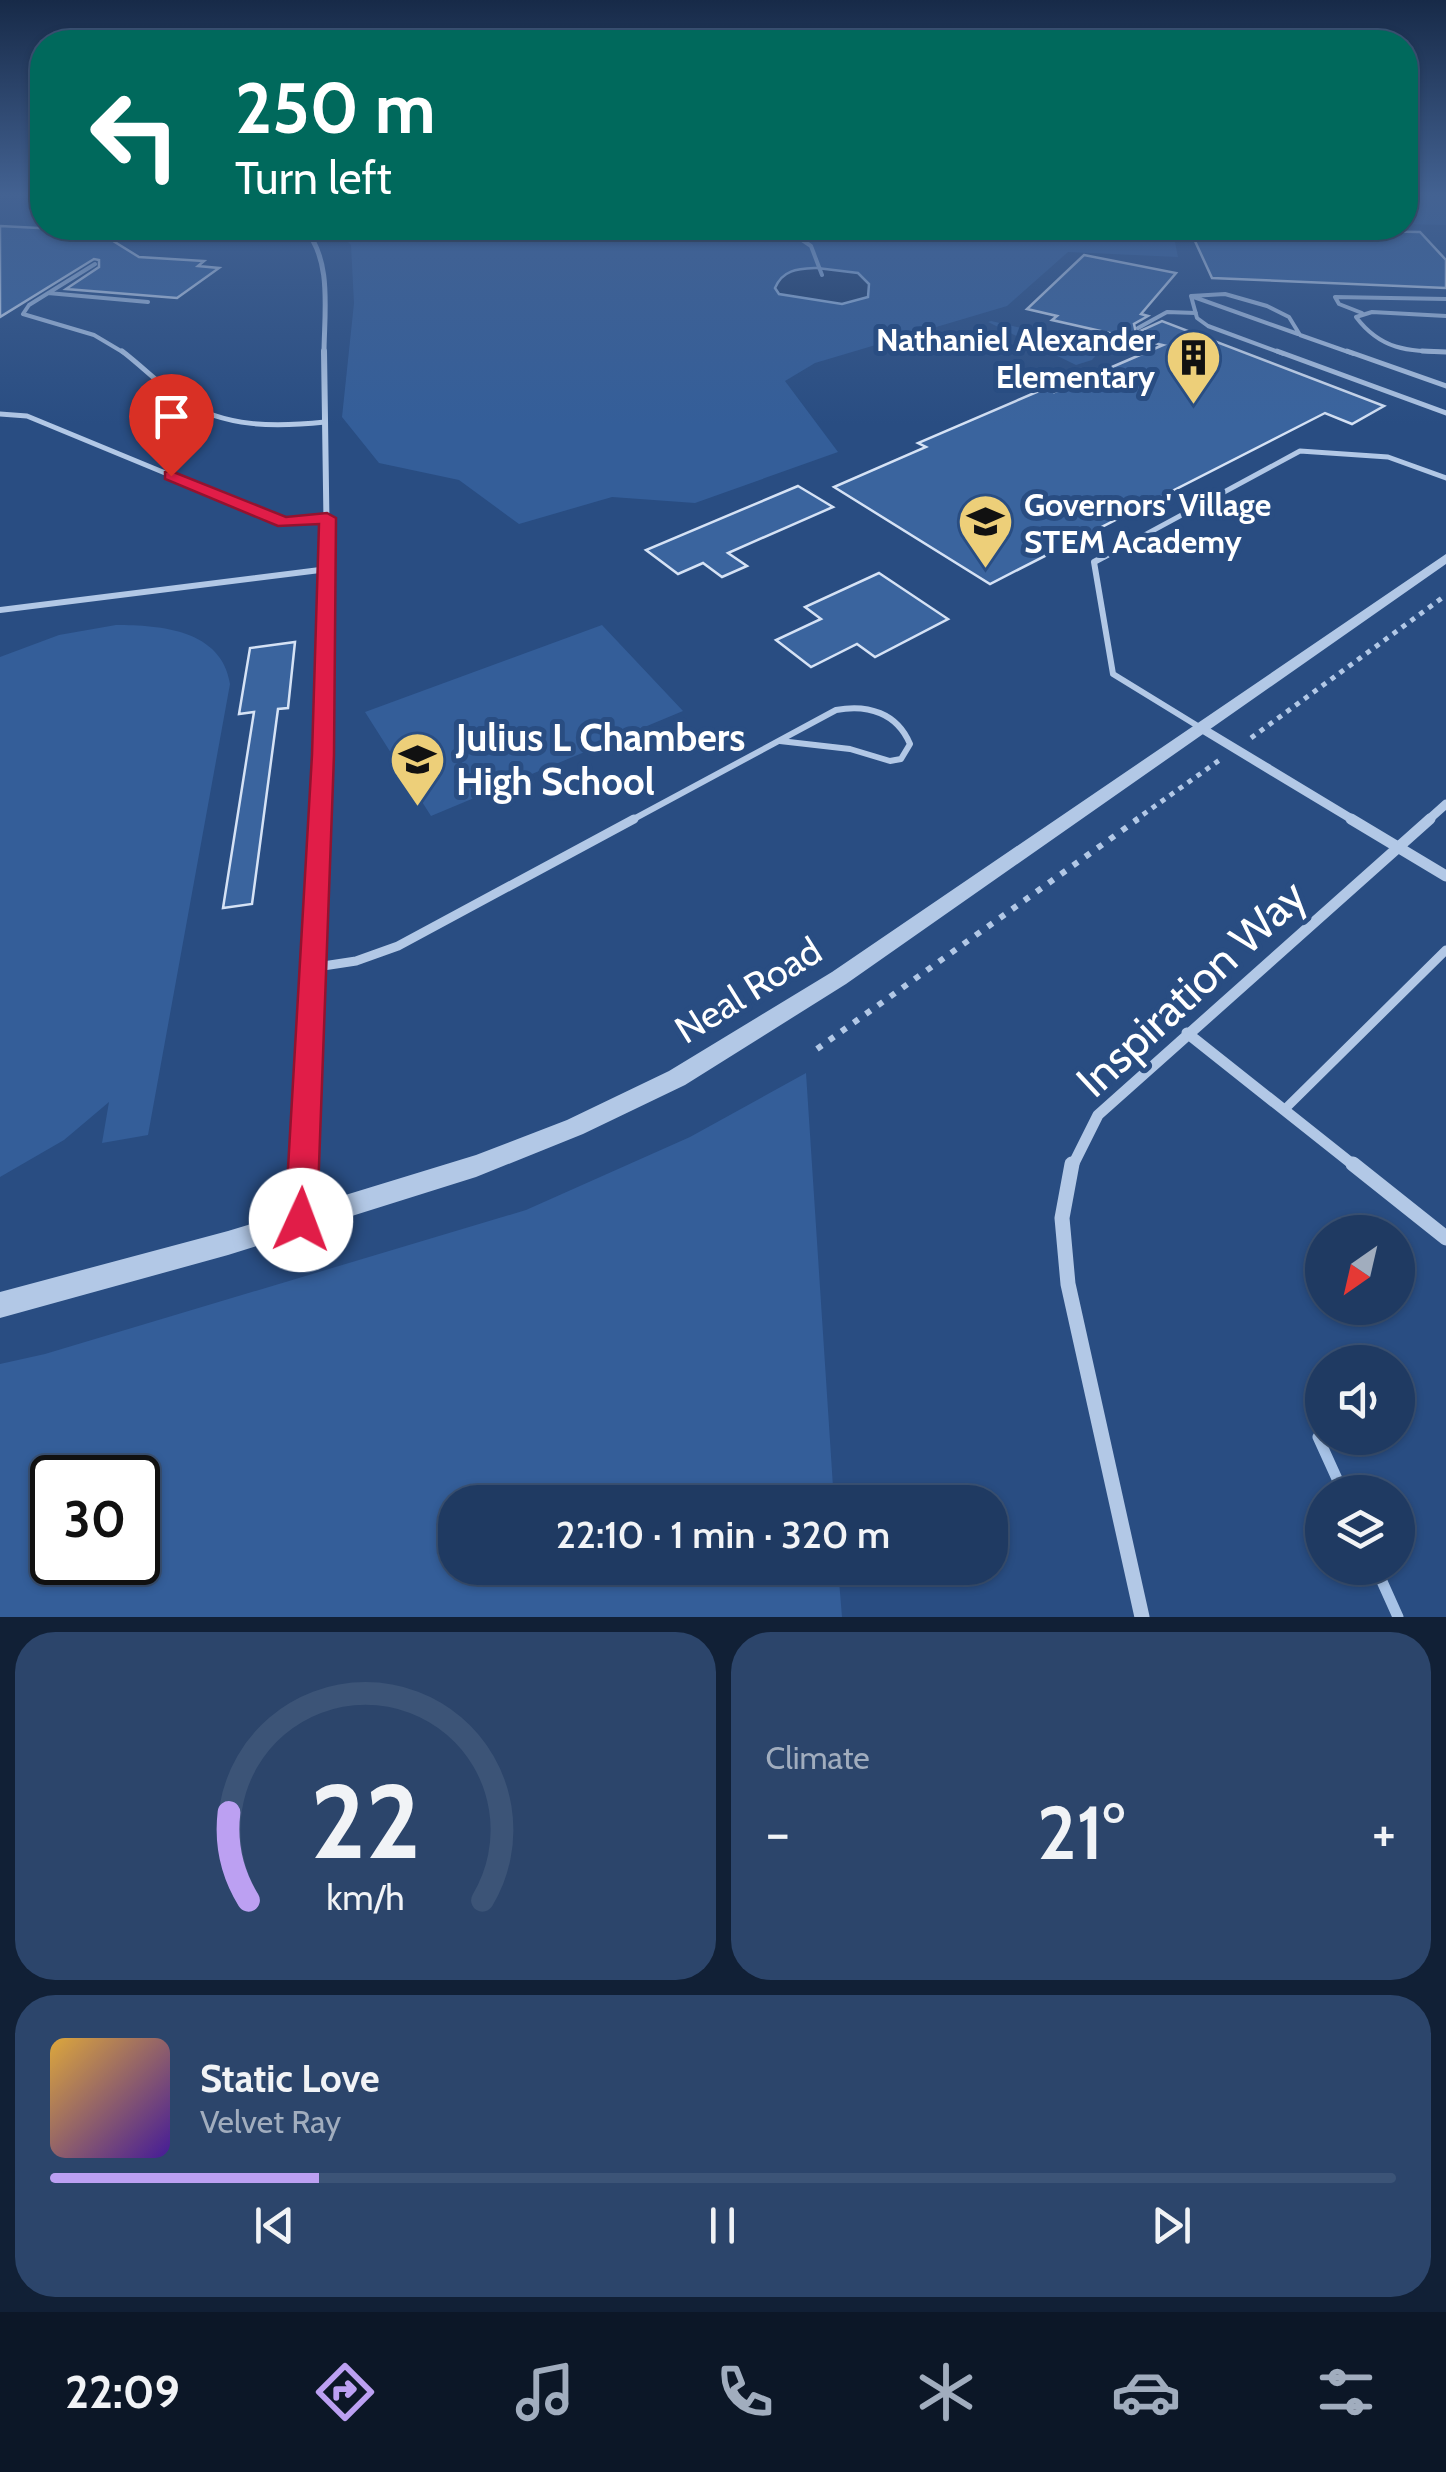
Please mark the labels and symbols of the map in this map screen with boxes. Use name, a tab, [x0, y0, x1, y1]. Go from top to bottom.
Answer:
place label: Nathaniel Alexander Elementary	[876, 320, 1156, 396]
building icon: Nathaniel Alexander Elementary	[1164, 327, 1224, 406]
pin	[129, 374, 214, 477]
place label: Governors' Village STEM Academy	[1024, 485, 1271, 561]
school or university icon: Governors' Village STEM Academy	[955, 492, 1015, 571]
place label: Julius L Chambers High School	[455, 714, 745, 805]
school or university icon: Julius L Chambers High School	[387, 729, 447, 808]
street label: Inspiration Way	[1065, 868, 1317, 1108]
street label: Neal Road	[666, 927, 830, 1053]
position arrow	[249, 1168, 353, 1272]
north arrow	[1305, 1215, 1415, 1325]
speed limit sign: 30	[30, 1455, 160, 1585]

